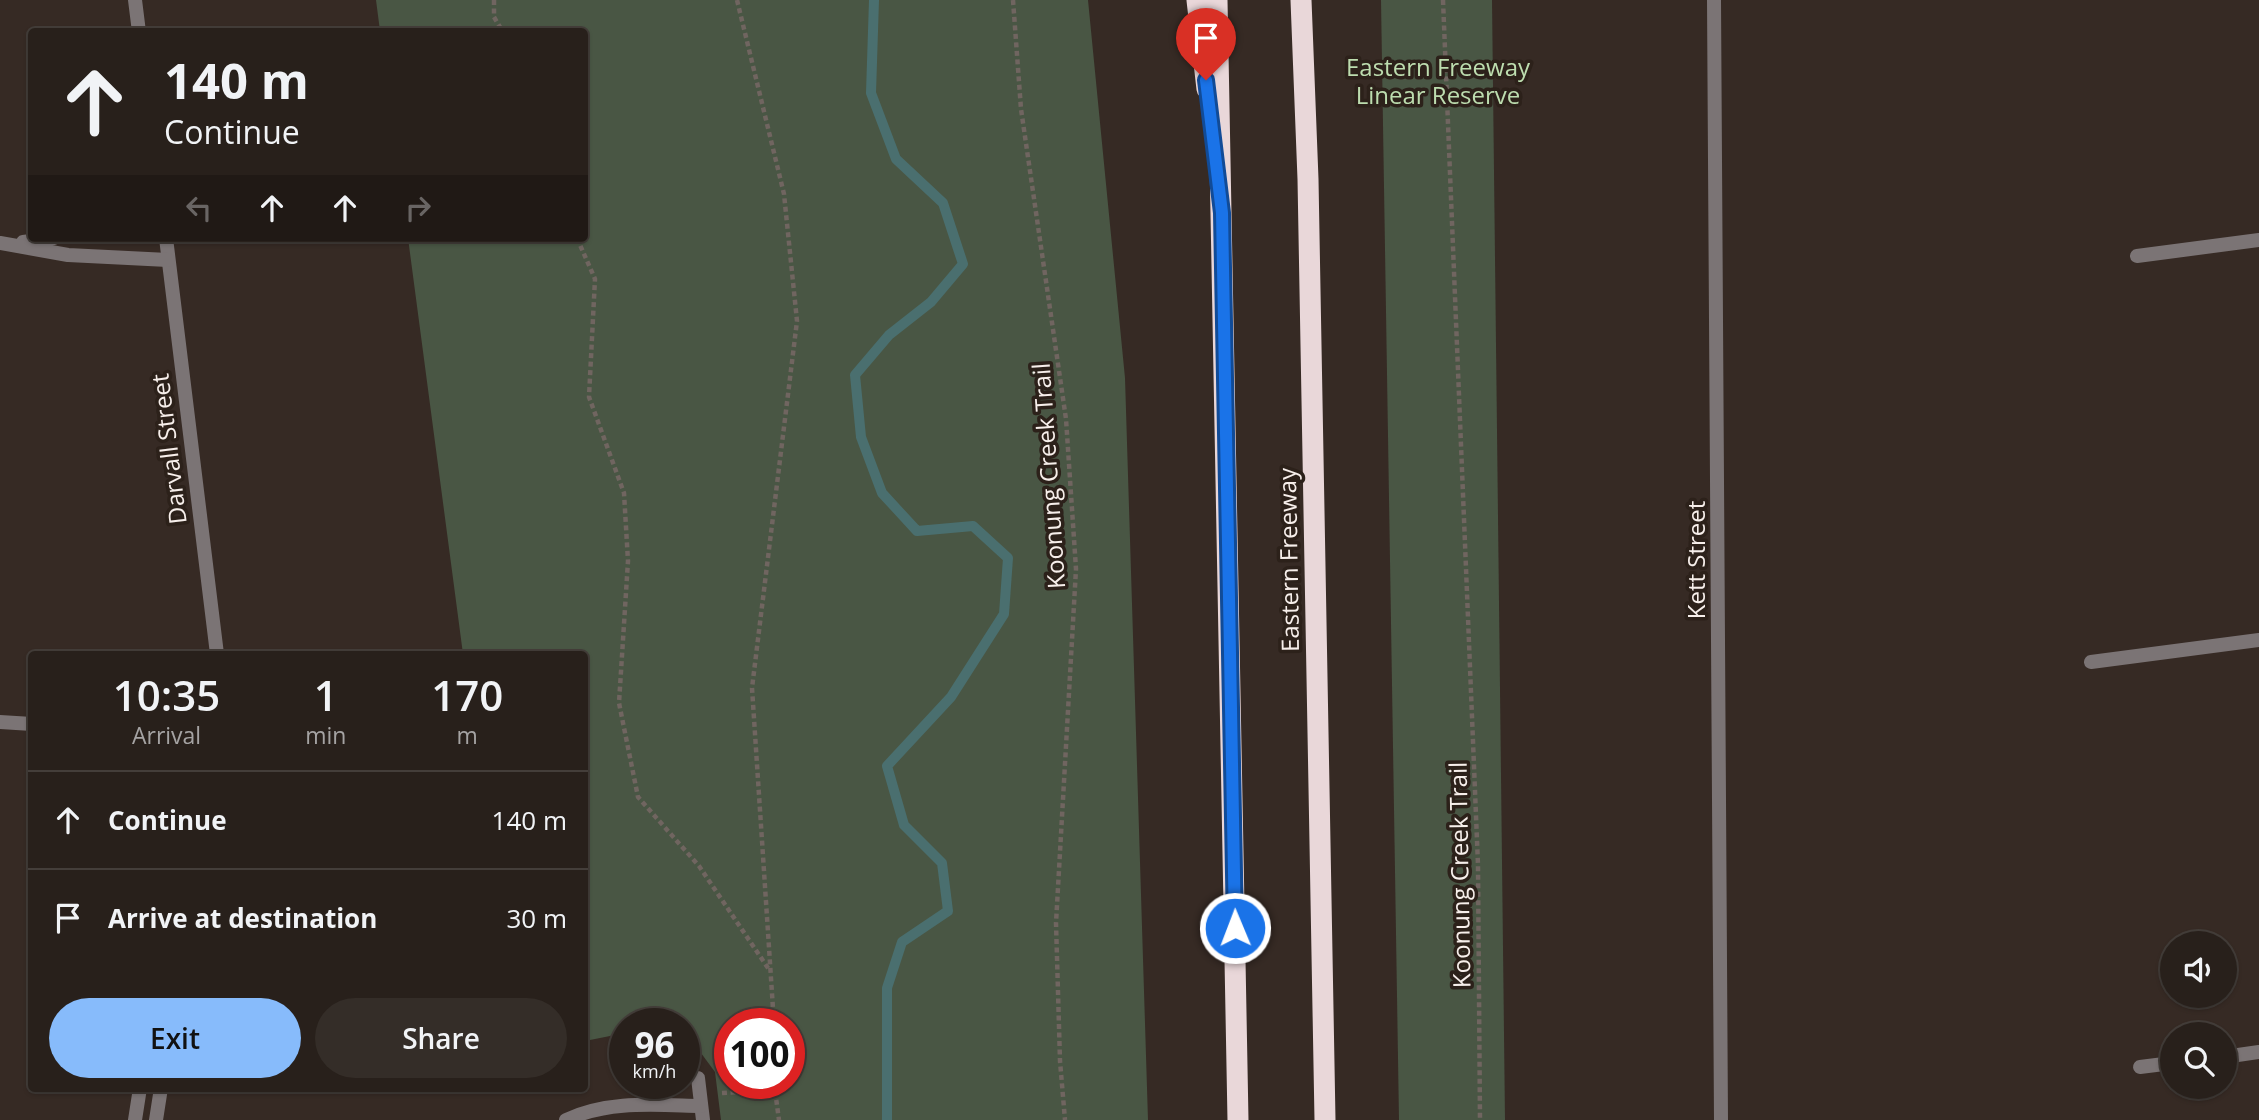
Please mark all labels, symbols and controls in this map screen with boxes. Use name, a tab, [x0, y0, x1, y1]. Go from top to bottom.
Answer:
pin	[1176, 8, 1236, 80]
icon: arrive	[1187, 19, 1225, 57]
text: 140 m	[164, 47, 309, 113]
park label: Eastern Freeway Linear Reserve	[1346, 50, 1531, 111]
icon: ahead	[49, 56, 140, 147]
text: Continue	[164, 110, 300, 153]
icon: left	[180, 189, 218, 227]
icon: ahead	[253, 189, 291, 227]
icon: ahead	[326, 189, 364, 227]
icon: right	[399, 189, 437, 227]
street label: Koonung Creek Trail	[1024, 362, 1072, 590]
street label: Darvall Street	[142, 372, 194, 526]
street label: Eastern Freeway	[1270, 467, 1306, 652]
street label: Kett Street	[1679, 501, 1712, 619]
text: 10:35	[113, 666, 220, 723]
text: 1	[314, 666, 338, 723]
text: 170	[431, 666, 503, 723]
text: Arrival	[132, 719, 201, 751]
text: min	[305, 719, 346, 751]
text: m	[457, 719, 478, 751]
street label: Koonung Creek Trail	[1441, 762, 1477, 988]
icon: ahead	[49, 801, 87, 839]
text: Continue	[108, 802, 227, 838]
text: 140 m	[492, 802, 567, 838]
position arrow	[1198, 891, 1272, 965]
icon: arrive	[49, 899, 87, 937]
text: Arrive at destination	[108, 900, 377, 936]
text: 30 m	[506, 900, 567, 936]
map controls	[2160, 931, 2237, 1099]
button: sound	[2160, 931, 2237, 1008]
button: Exit	[49, 998, 301, 1078]
button: Share	[315, 998, 567, 1078]
speed limit sign: 100	[714, 1008, 805, 1099]
text: 96	[634, 1021, 675, 1068]
button: search	[2160, 1022, 2237, 1099]
text: km/h	[633, 1059, 676, 1083]

